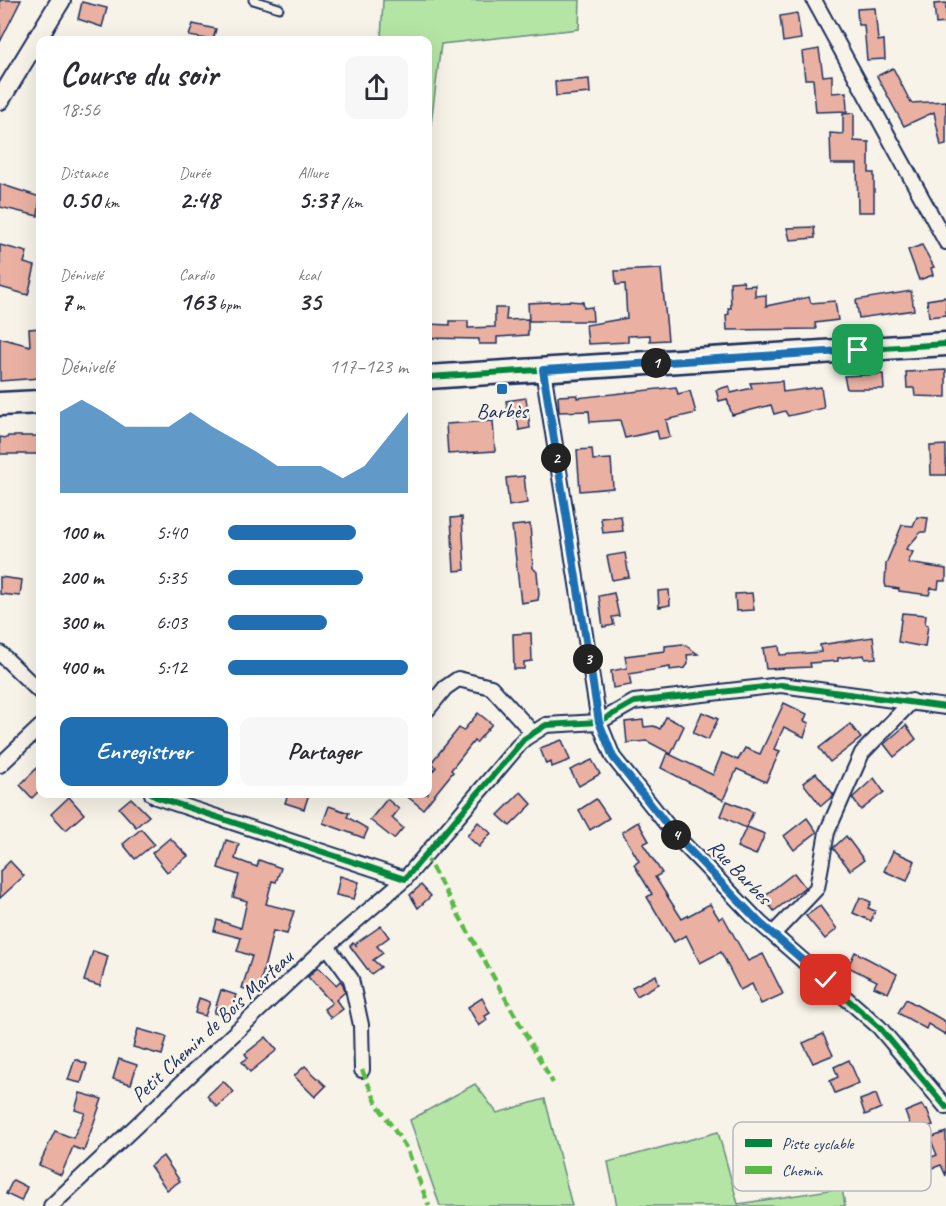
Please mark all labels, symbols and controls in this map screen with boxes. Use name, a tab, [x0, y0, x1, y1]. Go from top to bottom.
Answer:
text: Course du soir	[60, 53, 218, 95]
button: share	[345, 56, 408, 119]
text: 18:56	[60, 97, 100, 122]
text: Distance	[60, 163, 108, 183]
text: Durée	[179, 163, 210, 183]
text: Allure	[298, 163, 328, 183]
text: 0.50	[60, 183, 100, 216]
text: 2:48	[179, 183, 219, 216]
text: 5:37	[298, 183, 338, 216]
text: km	[100, 193, 119, 213]
text: /km	[338, 193, 363, 213]
text: Dénivelé	[60, 265, 103, 285]
text: Cardio	[179, 265, 214, 285]
text: kcal	[298, 265, 319, 285]
text: 7	[60, 285, 72, 318]
text: 163	[179, 285, 215, 318]
text: 35	[298, 285, 321, 318]
text: m	[72, 295, 84, 315]
text: bpm	[215, 295, 241, 315]
pin	[832, 324, 883, 375]
icon: arrive	[841, 333, 874, 366]
pin: 1	[641, 348, 671, 378]
text: 1	[652, 353, 660, 373]
text: Dénivelé	[60, 354, 114, 379]
text: 117–123 m	[329, 354, 408, 379]
marker: Barbès	[495, 382, 509, 396]
place label: Barbès	[477, 398, 529, 424]
pin: 2	[541, 443, 571, 473]
text: 2	[552, 448, 560, 468]
text: 100 m	[60, 520, 103, 545]
text: 5:40	[156, 520, 187, 545]
text: 200 m	[60, 565, 103, 590]
text: 5:35	[156, 565, 187, 590]
text: 300 m	[60, 610, 103, 635]
text: 6:03	[156, 610, 187, 635]
pin: 3	[573, 644, 603, 674]
text: 3	[584, 649, 592, 669]
text: 400 m	[60, 655, 103, 680]
text: 5:12	[156, 655, 187, 680]
button: Enregistrer	[60, 717, 228, 786]
button: Partager	[240, 717, 408, 786]
pin: 4	[661, 820, 691, 850]
text: 4	[672, 825, 680, 845]
street label: Rue Barbes	[703, 834, 779, 911]
street label: Petit Chemin de Bois Marteau	[126, 943, 299, 1108]
pin	[800, 954, 851, 1005]
icon: check	[809, 963, 842, 996]
legend	[733, 1122, 931, 1191]
text: Piste cyclable	[782, 1134, 855, 1154]
text: Chemin	[782, 1161, 823, 1181]

